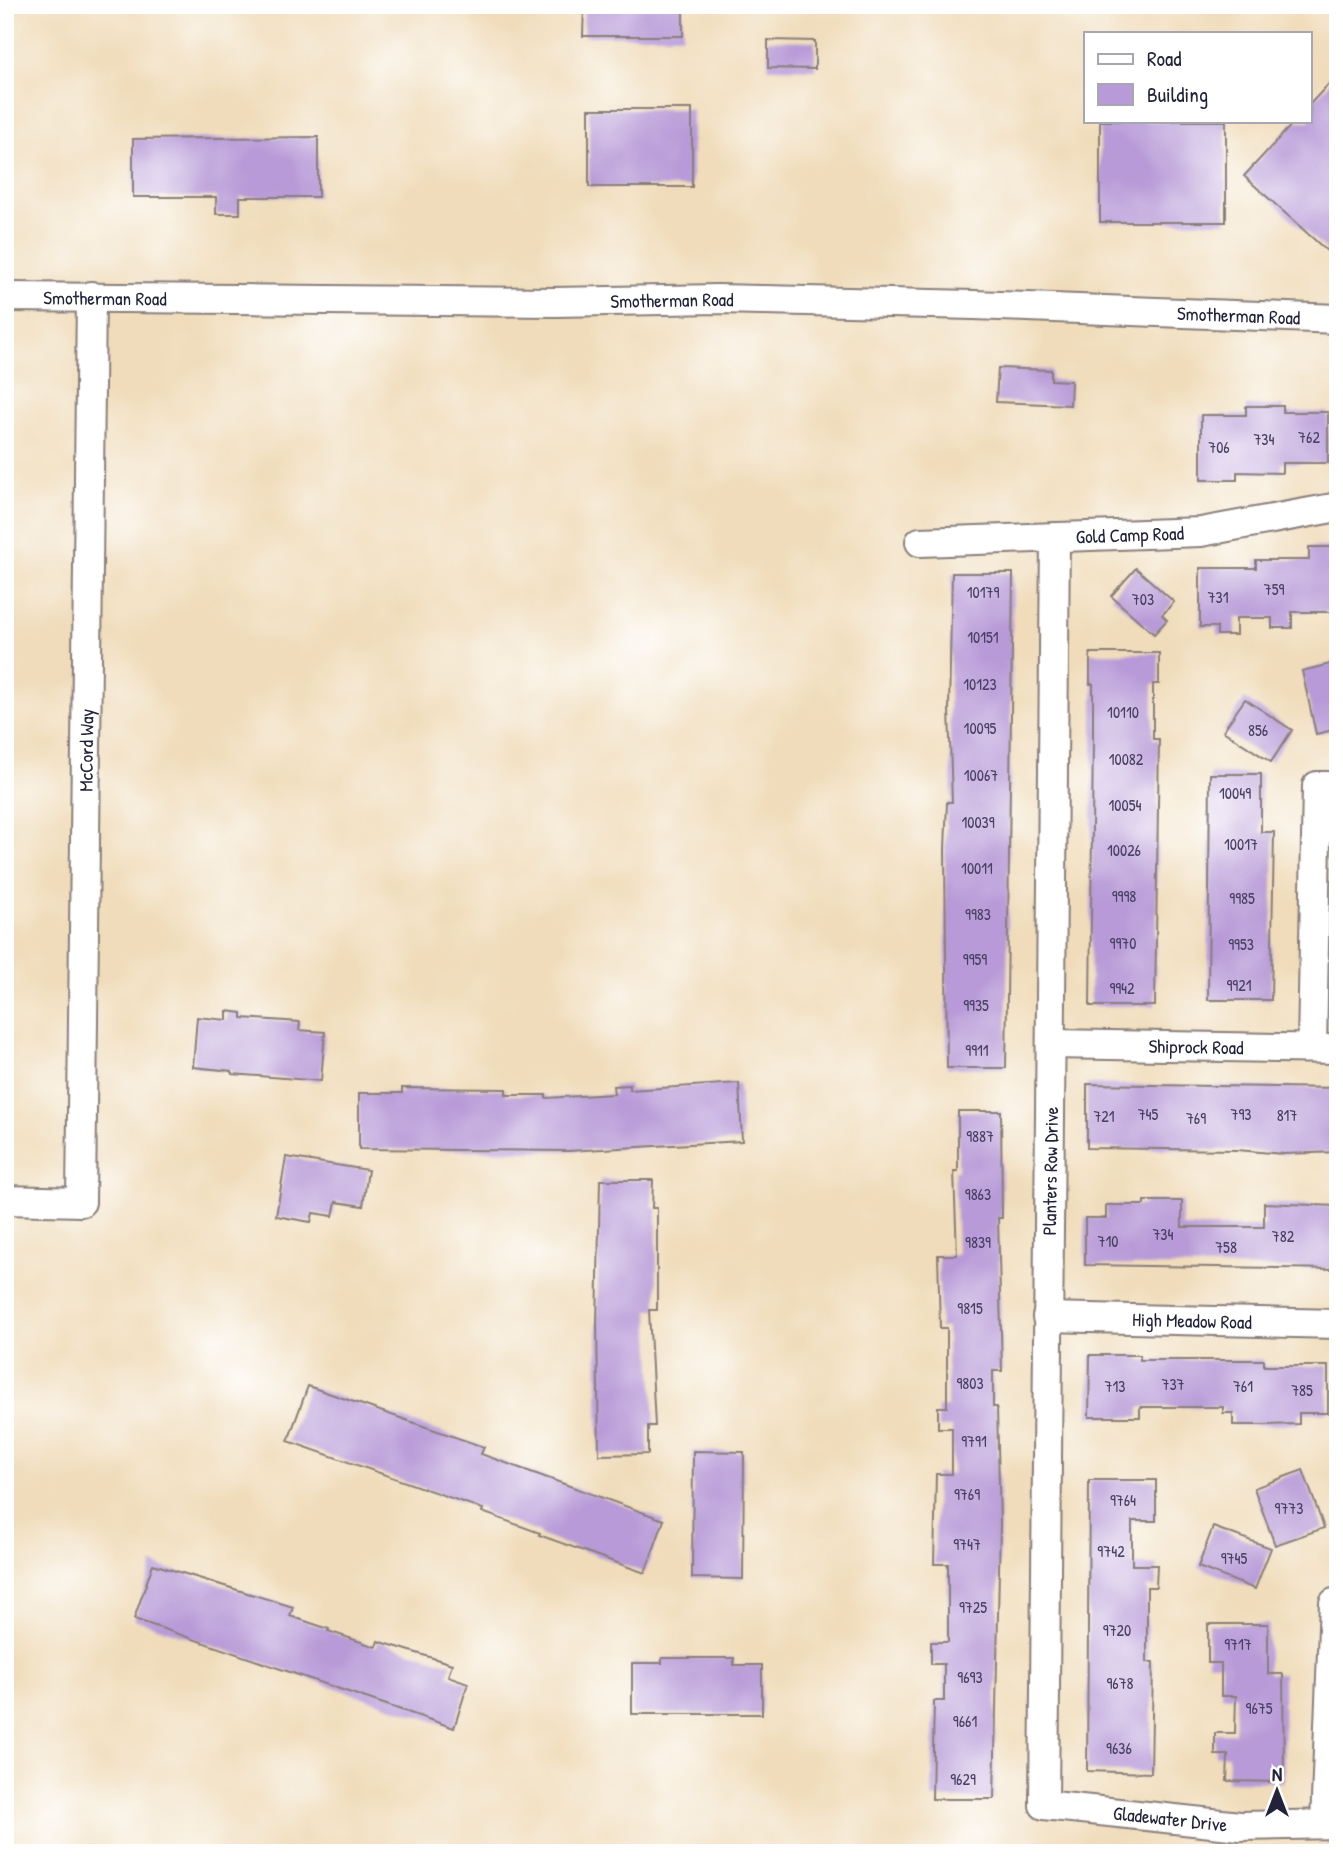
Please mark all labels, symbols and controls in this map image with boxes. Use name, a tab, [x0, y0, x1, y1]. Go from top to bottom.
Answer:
legend	[1084, 32, 1312, 122]
text: Road	[1147, 44, 1181, 73]
text: Building	[1147, 80, 1208, 109]
street label: Smotherman Road	[43, 284, 167, 311]
street label: Smotherman Road	[610, 286, 734, 314]
street label: Smotherman Road	[1177, 300, 1301, 331]
house number: 762	[1298, 426, 1320, 448]
house number: 734	[1253, 428, 1275, 450]
house number: 706	[1208, 436, 1230, 458]
street label: Gold Camp Road	[1075, 520, 1185, 549]
house number: 759	[1264, 578, 1284, 600]
house number: 10179	[967, 581, 999, 603]
house number: 731	[1208, 586, 1229, 608]
house number: 703	[1132, 588, 1154, 610]
house number: 10151	[967, 626, 999, 648]
house number: 10123	[963, 673, 997, 695]
house number: 10110	[1107, 701, 1139, 723]
street label: McCord Way	[73, 708, 99, 792]
house number: 10095	[964, 717, 997, 739]
house number: 856	[1248, 719, 1268, 741]
house number: 10082	[1109, 748, 1144, 770]
house number: 10067	[964, 764, 998, 786]
house number: 10049	[1219, 782, 1251, 804]
house number: 10054	[1109, 794, 1141, 816]
house number: 10039	[961, 811, 995, 833]
house number: 10017	[1224, 833, 1258, 855]
house number: 10026	[1107, 839, 1141, 861]
house number: 10011	[961, 857, 993, 879]
house number: 9998	[1112, 885, 1136, 907]
house number: 9985	[1229, 887, 1255, 909]
house number: 9983	[965, 903, 991, 925]
house number: 9970	[1110, 932, 1136, 954]
house number: 9953	[1228, 933, 1254, 955]
house number: 9959	[963, 948, 987, 970]
house number: 9921	[1226, 974, 1252, 996]
house number: 9942	[1109, 977, 1135, 999]
house number: 9935	[963, 994, 989, 1016]
street label: Shiprock Road	[1148, 1033, 1244, 1060]
house number: 9911	[965, 1039, 989, 1061]
house number: 745	[1138, 1103, 1159, 1125]
house number: 793	[1231, 1103, 1251, 1125]
house number: 817	[1277, 1104, 1297, 1126]
house number: 721	[1093, 1105, 1115, 1127]
street label: Planters Row Drive	[1036, 1106, 1064, 1235]
house number: 769	[1186, 1107, 1206, 1129]
house number: 9887	[966, 1125, 994, 1147]
house number: 9863	[965, 1183, 991, 1205]
house number: 734	[1152, 1223, 1174, 1245]
house number: 782	[1272, 1225, 1295, 1247]
house number: 710	[1098, 1230, 1118, 1252]
house number: 9839	[965, 1231, 991, 1253]
house number: 758	[1215, 1236, 1237, 1258]
house number: 9815	[957, 1297, 983, 1319]
street label: High Meadow Road	[1132, 1306, 1253, 1335]
house number: 9803	[956, 1372, 984, 1394]
house number: 737	[1161, 1373, 1185, 1395]
house number: 713	[1105, 1375, 1125, 1397]
house number: 761	[1233, 1375, 1253, 1397]
house number: 785	[1291, 1379, 1313, 1401]
house number: 9791	[961, 1430, 987, 1452]
house number: 9769	[954, 1483, 980, 1505]
house number: 9764	[1110, 1489, 1136, 1511]
house number: 9773	[1275, 1497, 1303, 1519]
house number: 9747	[953, 1533, 981, 1555]
house number: 9742	[1097, 1540, 1125, 1562]
house number: 9745	[1221, 1547, 1248, 1569]
house number: 9725	[959, 1596, 987, 1618]
house number: 9720	[1103, 1619, 1131, 1641]
house number: 9717	[1224, 1633, 1252, 1655]
house number: 9693	[957, 1666, 983, 1688]
house number: 9678	[1106, 1672, 1134, 1694]
house number: 9675	[1246, 1697, 1273, 1719]
house number: 9661	[953, 1710, 977, 1732]
house number: 9636	[1106, 1737, 1132, 1759]
north arrow	[1242, 1756, 1312, 1826]
text: N	[1272, 1761, 1282, 1787]
house number: 9629	[950, 1768, 976, 1790]
street label: Gladewater Drive	[1112, 1799, 1229, 1838]

